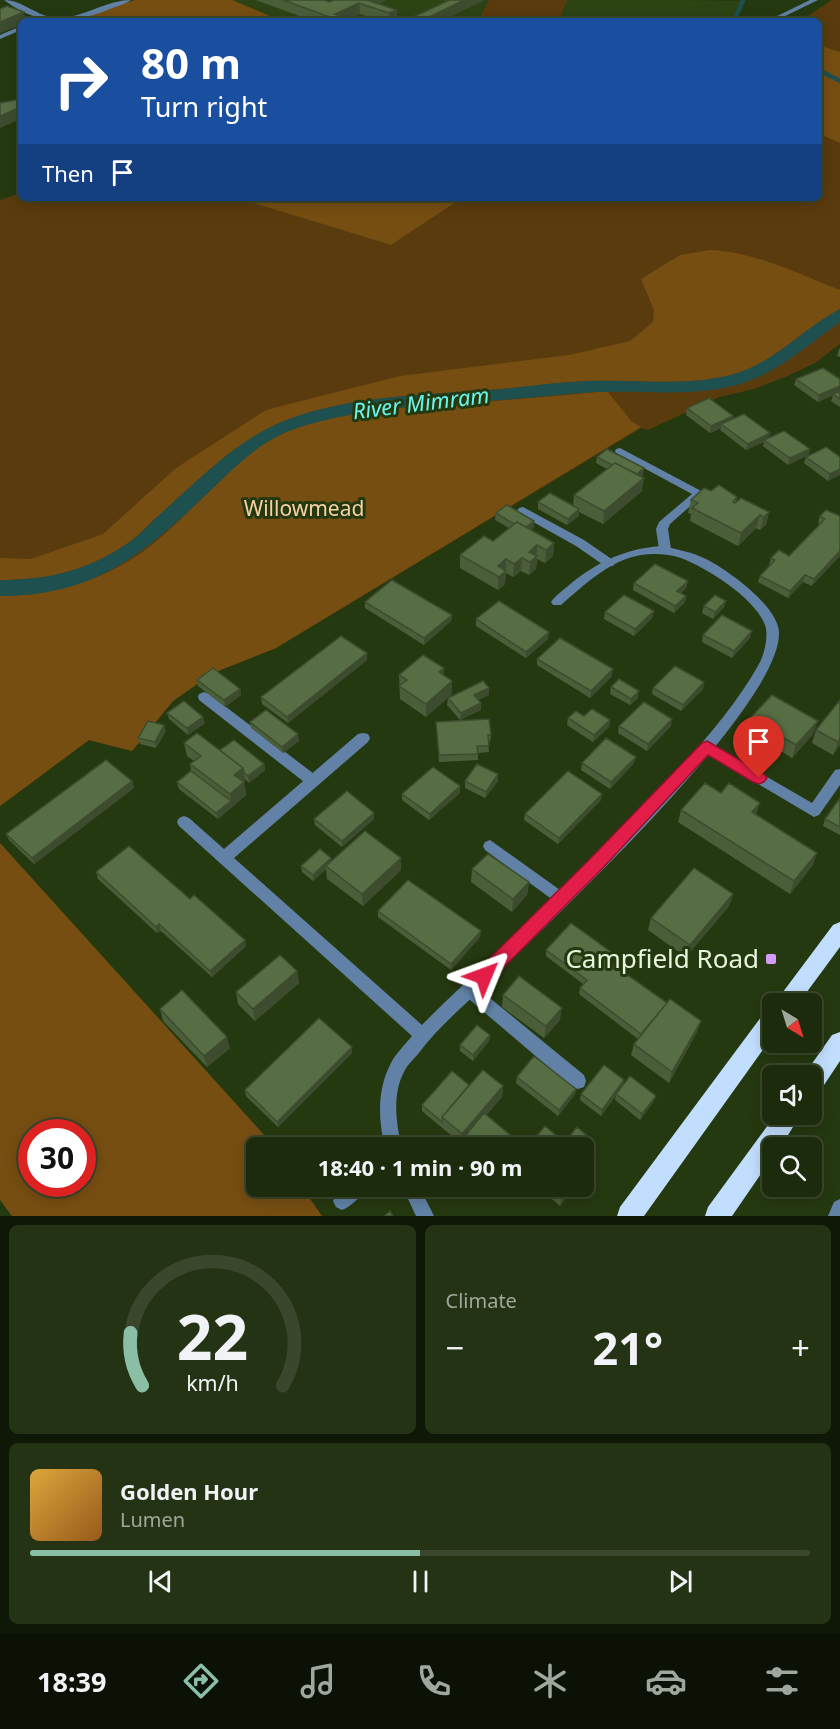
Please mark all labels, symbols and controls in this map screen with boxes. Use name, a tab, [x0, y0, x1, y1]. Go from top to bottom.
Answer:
text: 80 m	[141, 34, 241, 91]
icon: right	[42, 42, 120, 120]
text: Turn right	[141, 88, 267, 125]
icon: arrive	[106, 156, 139, 189]
text: Then	[42, 158, 94, 188]
water label: River Mimram	[351, 379, 491, 425]
park label: Willowmead	[244, 494, 364, 522]
pin	[733, 716, 784, 778]
icon: arrive	[742, 725, 775, 758]
place label: Campfield Road	[565, 940, 759, 976]
position arrow	[452, 944, 516, 1008]
marker: Campfield Road	[764, 952, 778, 966]
north arrow	[762, 993, 822, 1053]
map controls	[762, 993, 822, 1197]
button: sound	[762, 1065, 822, 1125]
speed limit sign: 30	[18, 1119, 96, 1197]
button: search	[762, 1137, 822, 1197]
text: 18:40 · 1 min · 90 m	[318, 1152, 522, 1182]
text: Climate	[446, 1287, 517, 1314]
text: 22	[177, 1293, 248, 1378]
text: 21°	[592, 1317, 663, 1378]
text: −	[446, 1325, 464, 1370]
text: +	[791, 1325, 810, 1370]
text: km/h	[186, 1369, 239, 1398]
text: Golden Hour	[120, 1476, 258, 1506]
text: Lumen	[120, 1506, 185, 1533]
icon: previous	[144, 1565, 177, 1598]
icon: pause	[404, 1565, 437, 1598]
icon: next	[664, 1565, 697, 1598]
icon: directions	[180, 1660, 222, 1702]
icon: music	[297, 1660, 339, 1702]
icon: phone	[413, 1660, 455, 1702]
icon: climate	[529, 1660, 571, 1702]
icon: car	[645, 1660, 687, 1702]
icon: filters	[761, 1660, 803, 1702]
text: 18:39	[37, 1663, 106, 1700]

